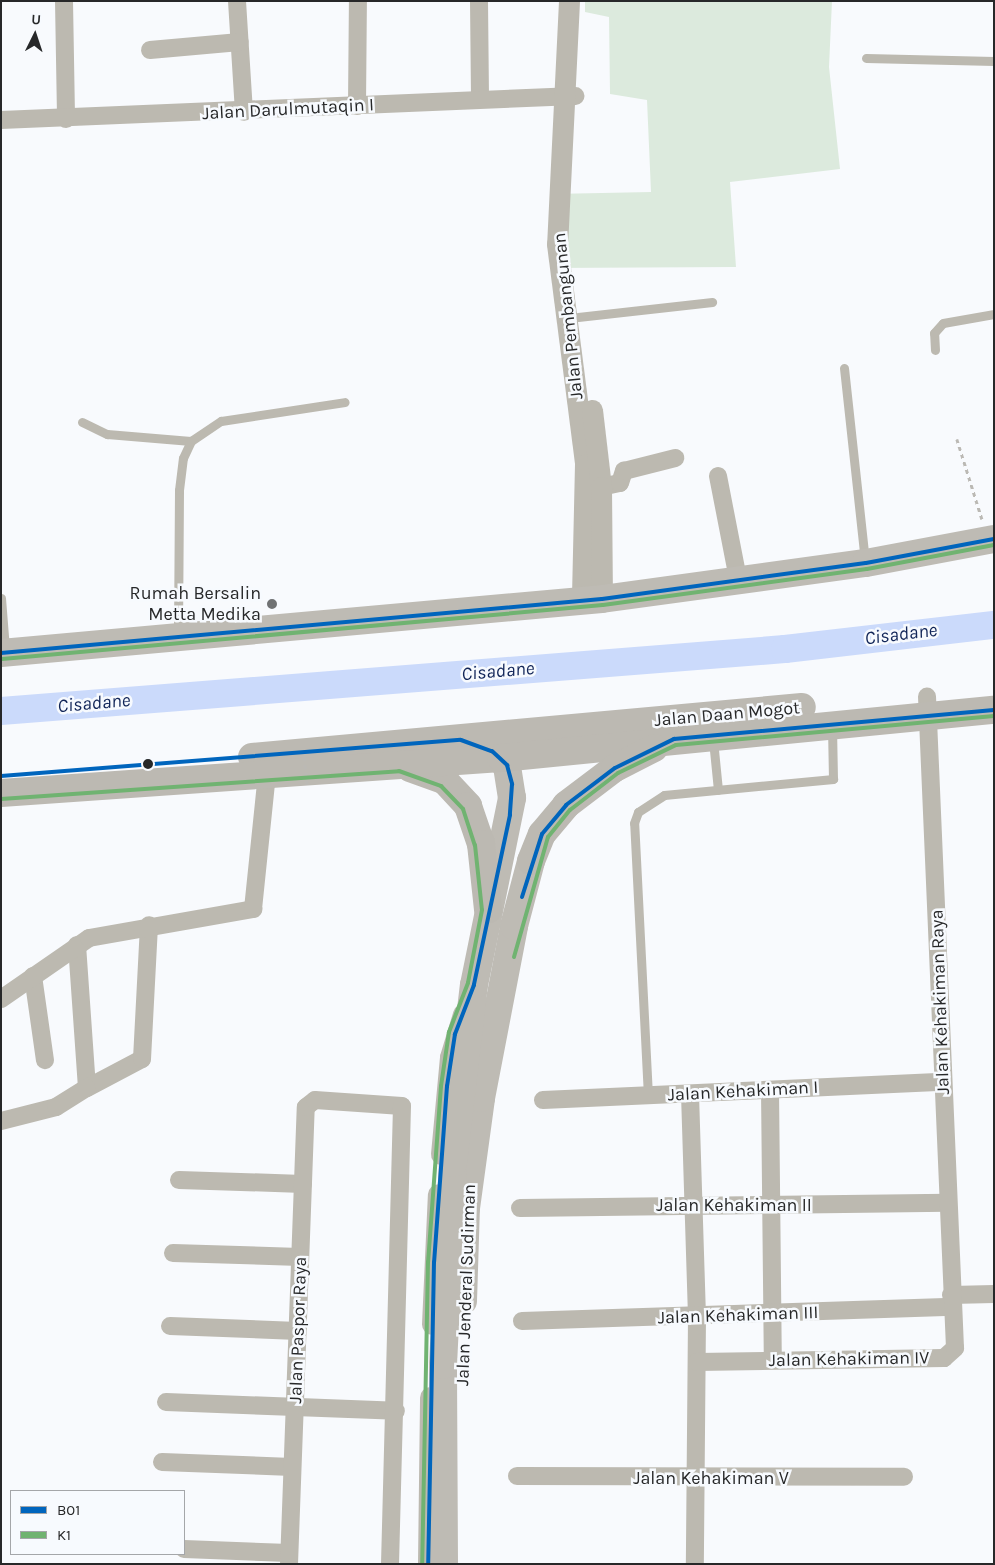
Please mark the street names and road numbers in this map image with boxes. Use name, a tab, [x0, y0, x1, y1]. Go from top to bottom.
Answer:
street label: Jalan Darulmutaqin I	[202, 94, 374, 124]
street label: Jalan Pembangunan	[549, 232, 587, 400]
street label: Jalan Daan Mogot	[653, 697, 801, 731]
street label: Jalan Kehakiman Raya	[926, 909, 954, 1095]
street label: Jalan Kehakiman I	[667, 1076, 819, 1106]
street label: Jalan Jenderal Sudirman	[452, 1184, 480, 1386]
street label: Jalan Kehakiman II	[656, 1194, 812, 1216]
street label: Jalan Paspor Raya	[285, 1256, 311, 1404]
street label: Jalan Kehakiman III	[657, 1301, 819, 1329]
street label: Jalan Kehakiman IV	[768, 1347, 930, 1371]
street label: Jalan Kehakiman V	[633, 1467, 789, 1489]

